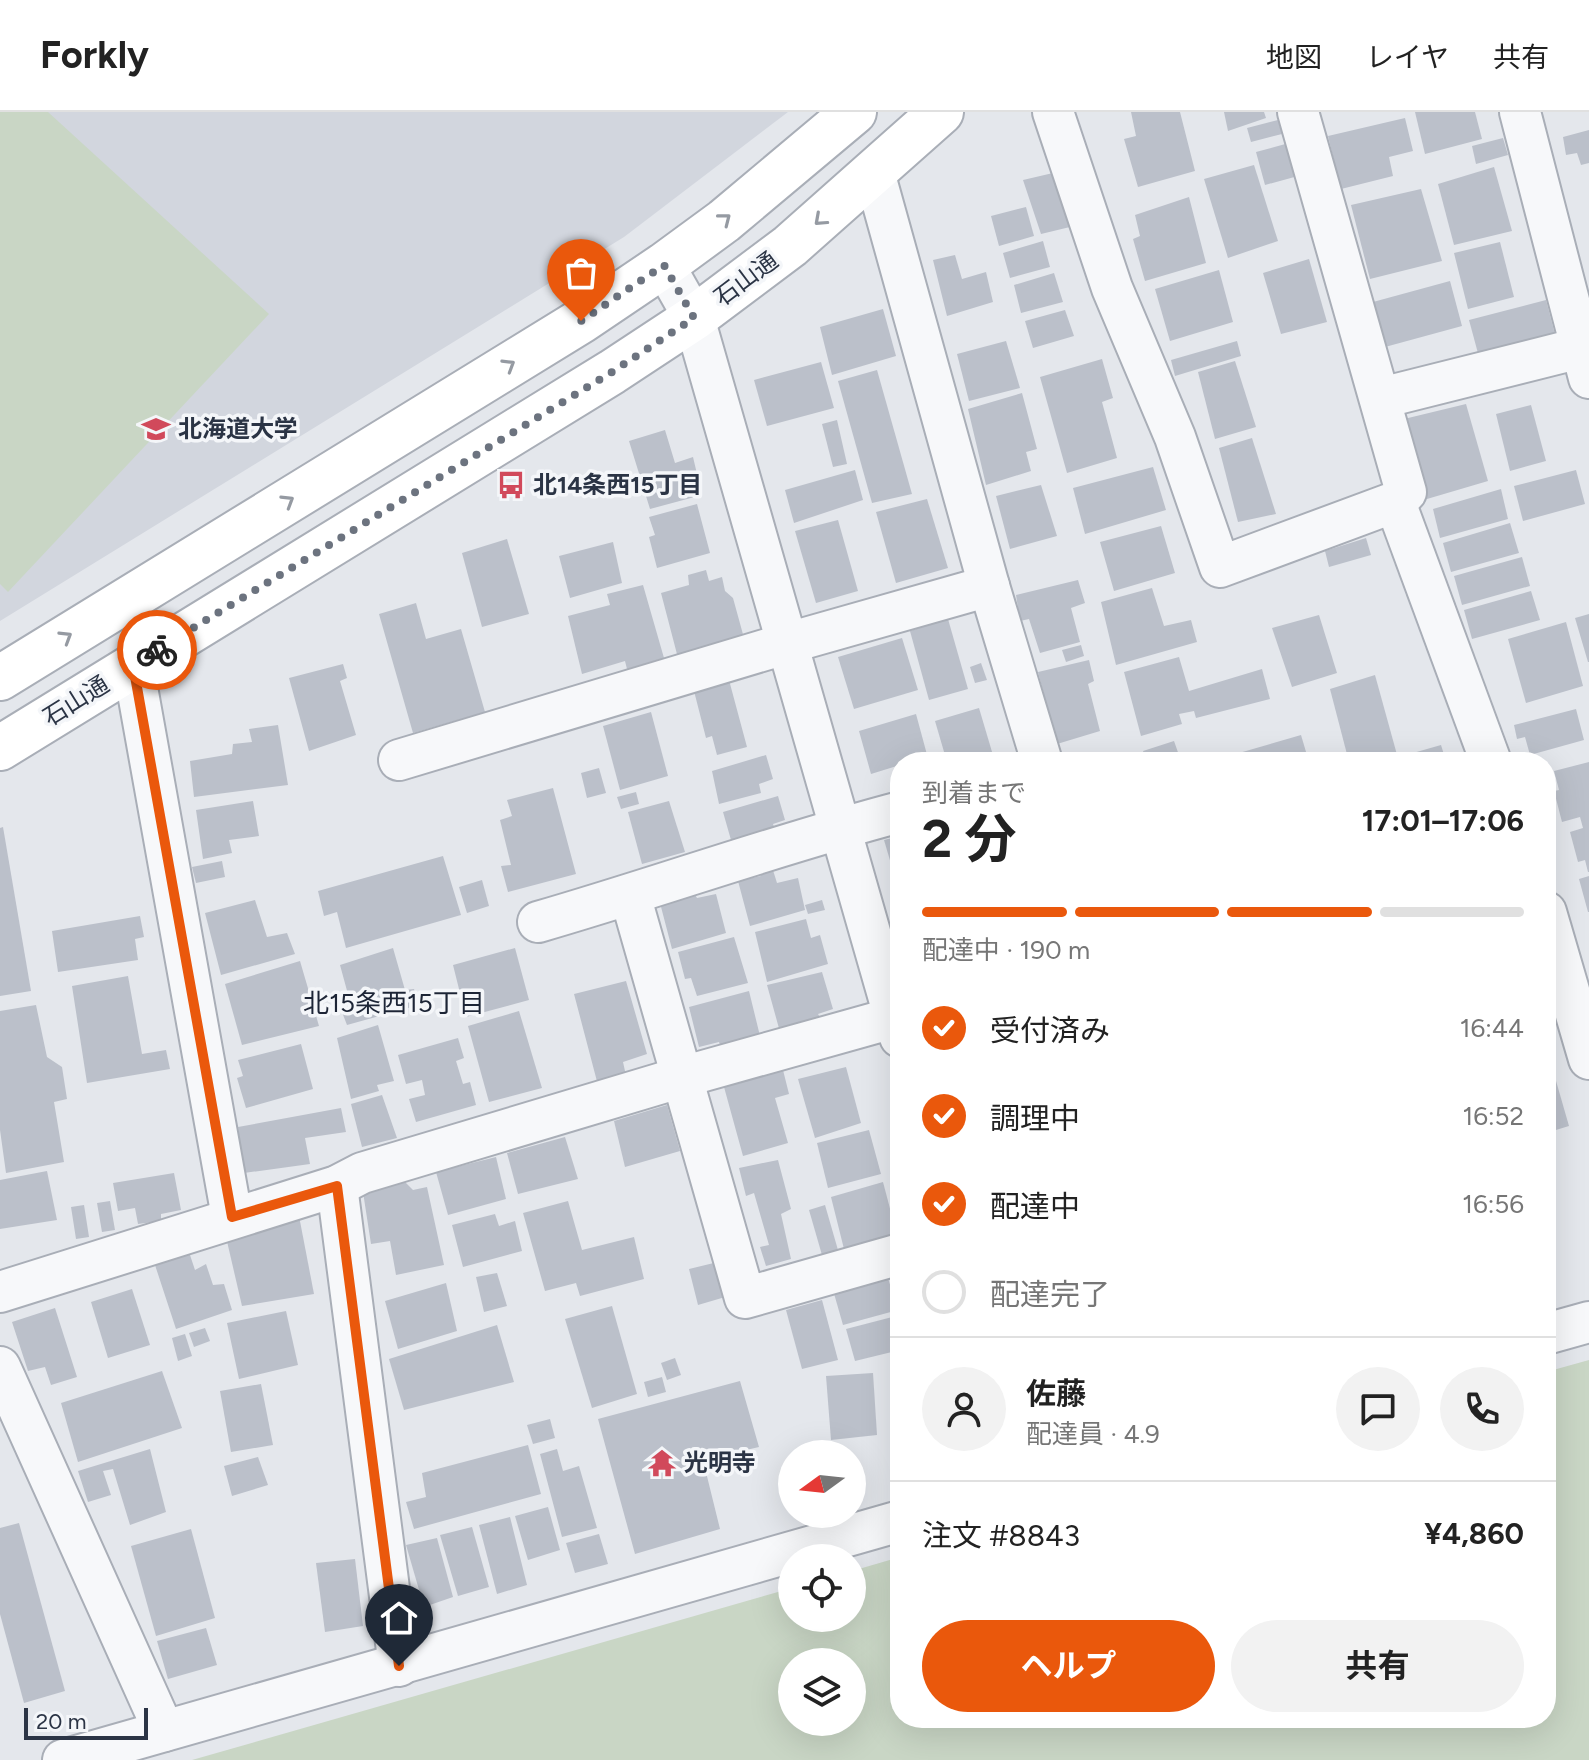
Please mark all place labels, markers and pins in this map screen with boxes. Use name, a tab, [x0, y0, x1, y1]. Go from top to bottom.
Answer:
pin	[547, 239, 615, 321]
school or university icon: 北海道大学	[141, 414, 171, 444]
place label: 北海道大学	[178, 414, 298, 443]
bus stop icon: 北14条西15丁目	[496, 470, 526, 500]
place label: 北14条西15丁目	[533, 470, 702, 499]
temple icon: 光明寺	[647, 1448, 677, 1478]
place label: 光明寺	[684, 1448, 756, 1477]
pin	[365, 1584, 433, 1666]

